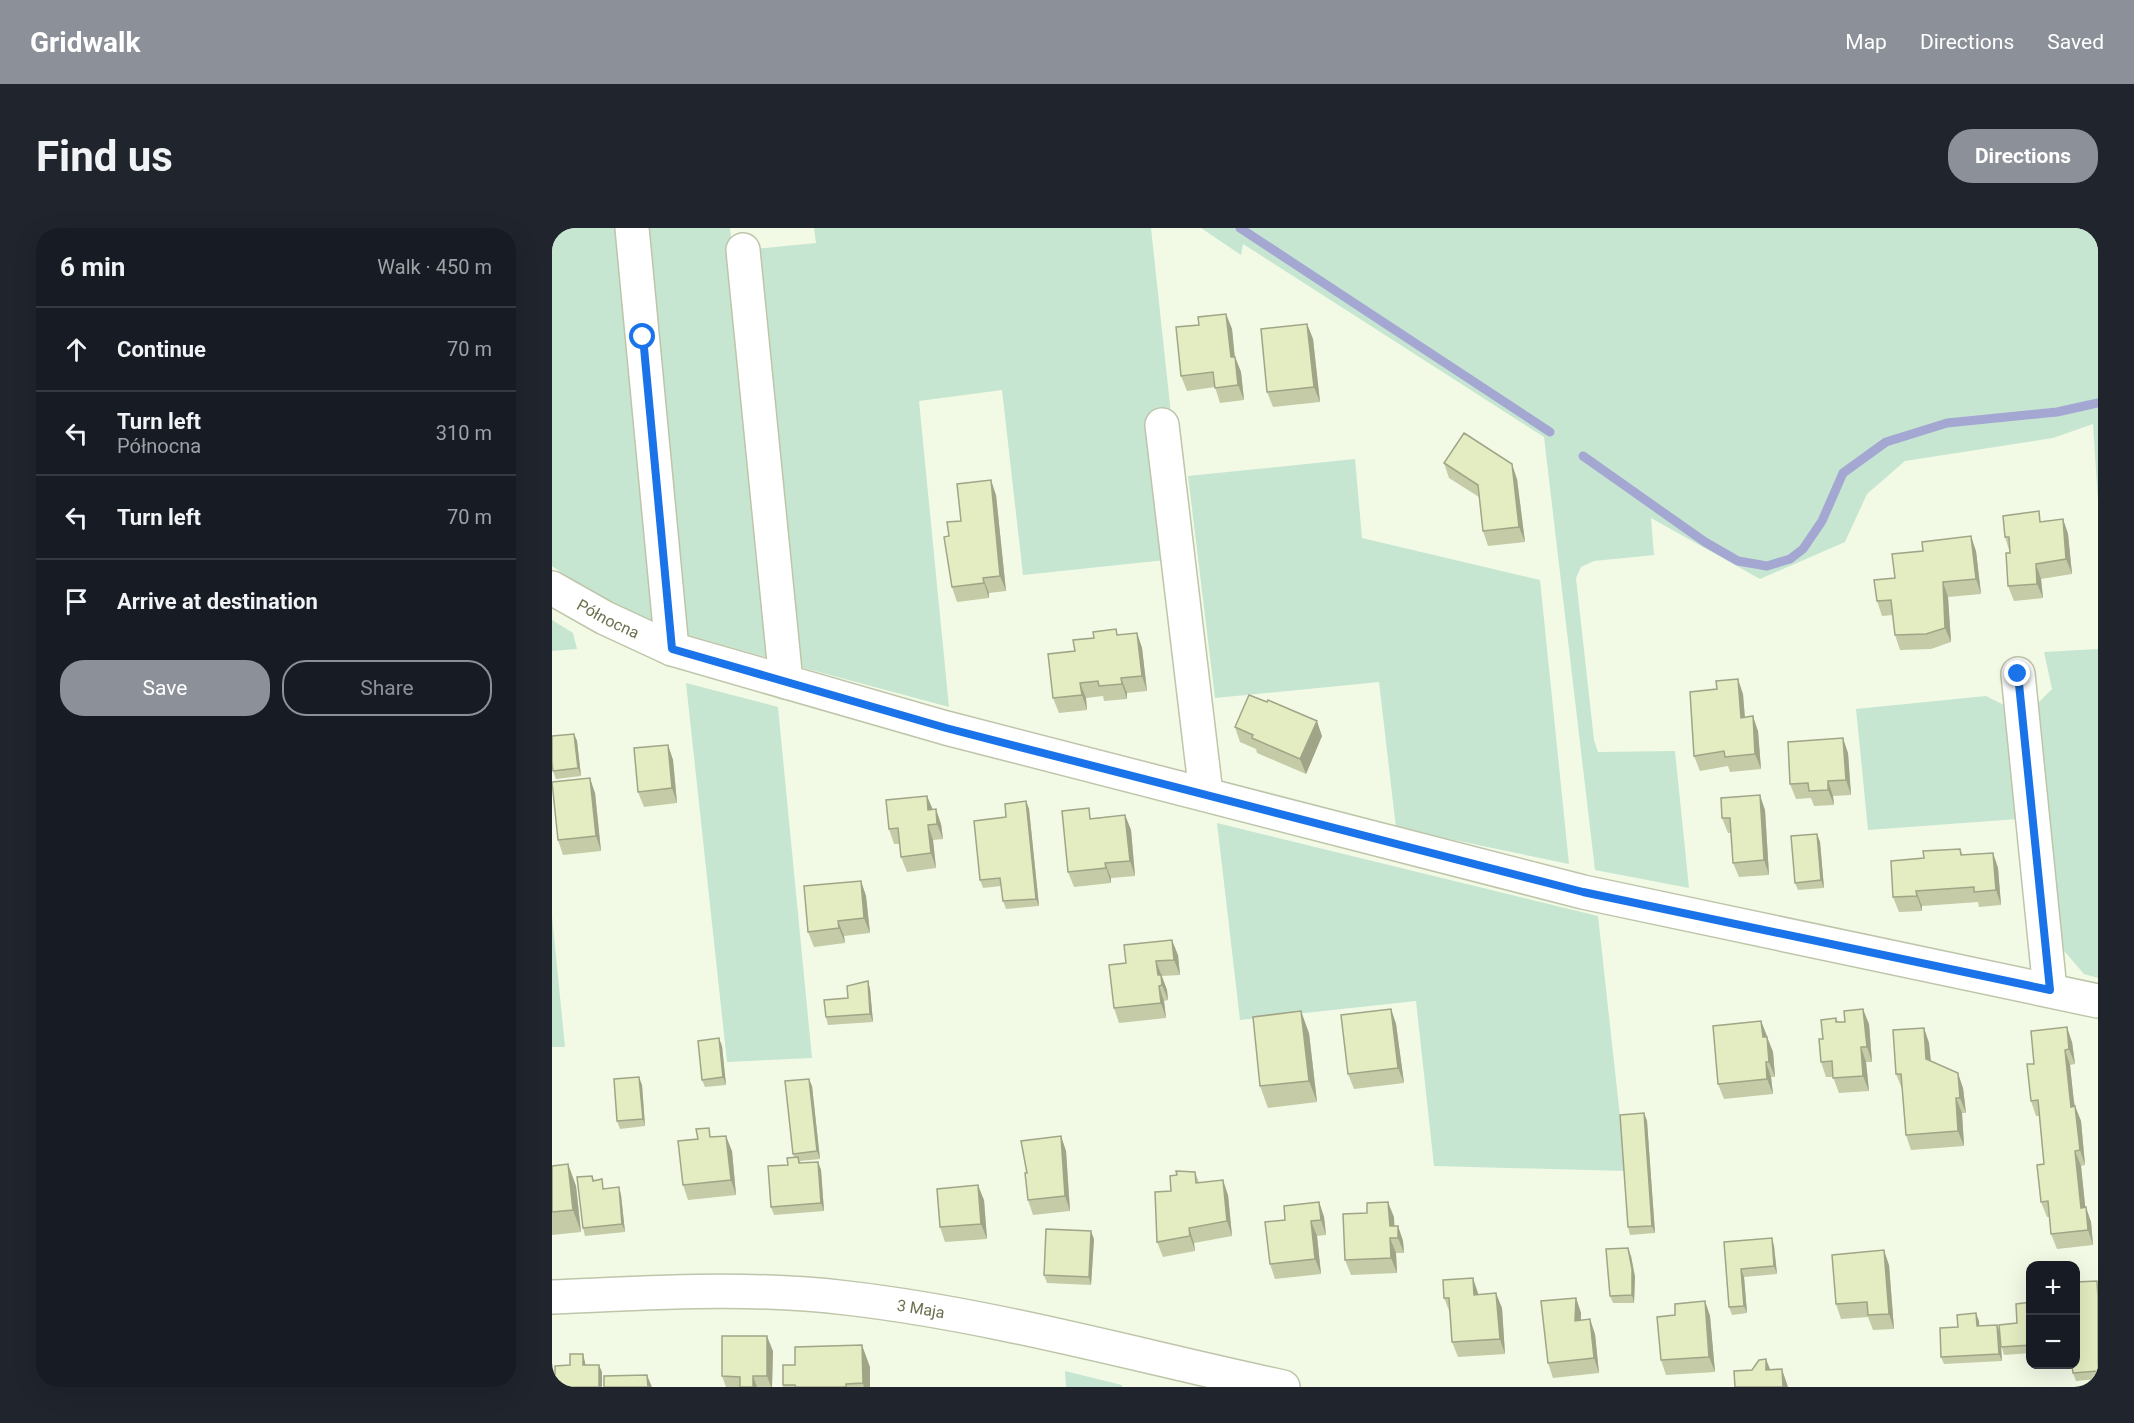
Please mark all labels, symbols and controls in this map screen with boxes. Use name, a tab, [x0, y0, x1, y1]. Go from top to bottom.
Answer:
text: Gridwalk	[30, 26, 140, 59]
text: Map	[1845, 30, 1887, 54]
text: Directions	[1920, 30, 2014, 54]
text: Saved	[2047, 30, 2104, 54]
button: Directions	[1948, 129, 2098, 183]
text: Find us	[36, 132, 173, 181]
text: 6 min	[60, 252, 125, 282]
text: Walk · 450 m	[377, 255, 492, 279]
route start	[629, 323, 655, 349]
icon: ahead	[60, 333, 93, 366]
text: Continue	[117, 337, 206, 362]
text: 70 m	[447, 337, 492, 361]
text: Turn left	[117, 409, 201, 434]
icon: left	[60, 417, 93, 450]
text: 310 m	[436, 421, 492, 445]
text: Północna	[117, 434, 201, 458]
icon: left	[60, 501, 93, 534]
text: Turn left	[117, 505, 201, 530]
text: 70 m	[447, 505, 492, 529]
icon: arrive	[60, 585, 93, 618]
text: Arrive at destination	[117, 589, 318, 614]
street label: Północna	[574, 595, 642, 642]
button: Save	[60, 660, 270, 716]
button: Share	[282, 660, 492, 716]
route end	[2004, 660, 2030, 686]
map controls	[2026, 1261, 2080, 1369]
button: +	[2026, 1261, 2080, 1315]
street label: 3 Maja	[896, 1295, 946, 1322]
button: −	[2026, 1315, 2080, 1369]

